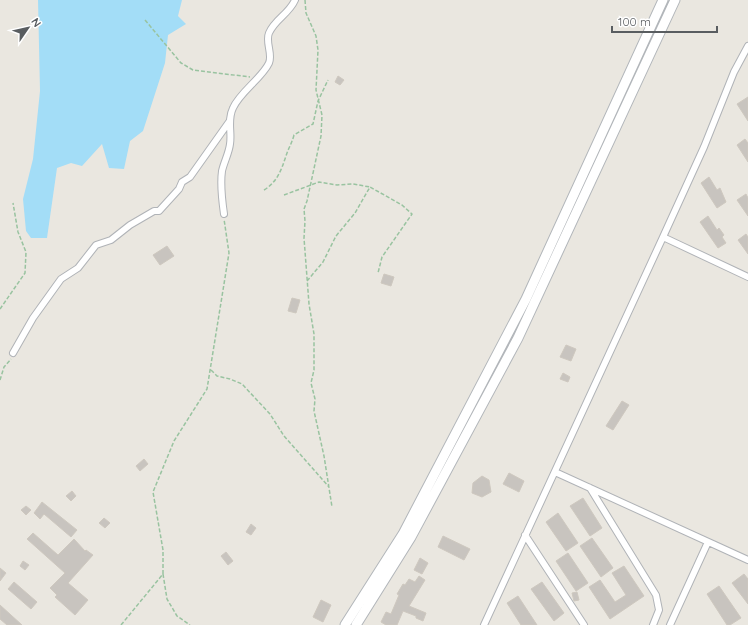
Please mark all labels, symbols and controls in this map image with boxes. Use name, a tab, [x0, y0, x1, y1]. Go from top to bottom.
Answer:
north arrow	[8, 8, 48, 48]
scale bar	[612, 8, 717, 34]
text: 100 m	[618, 14, 651, 29]
text: N	[28, 15, 44, 30]

